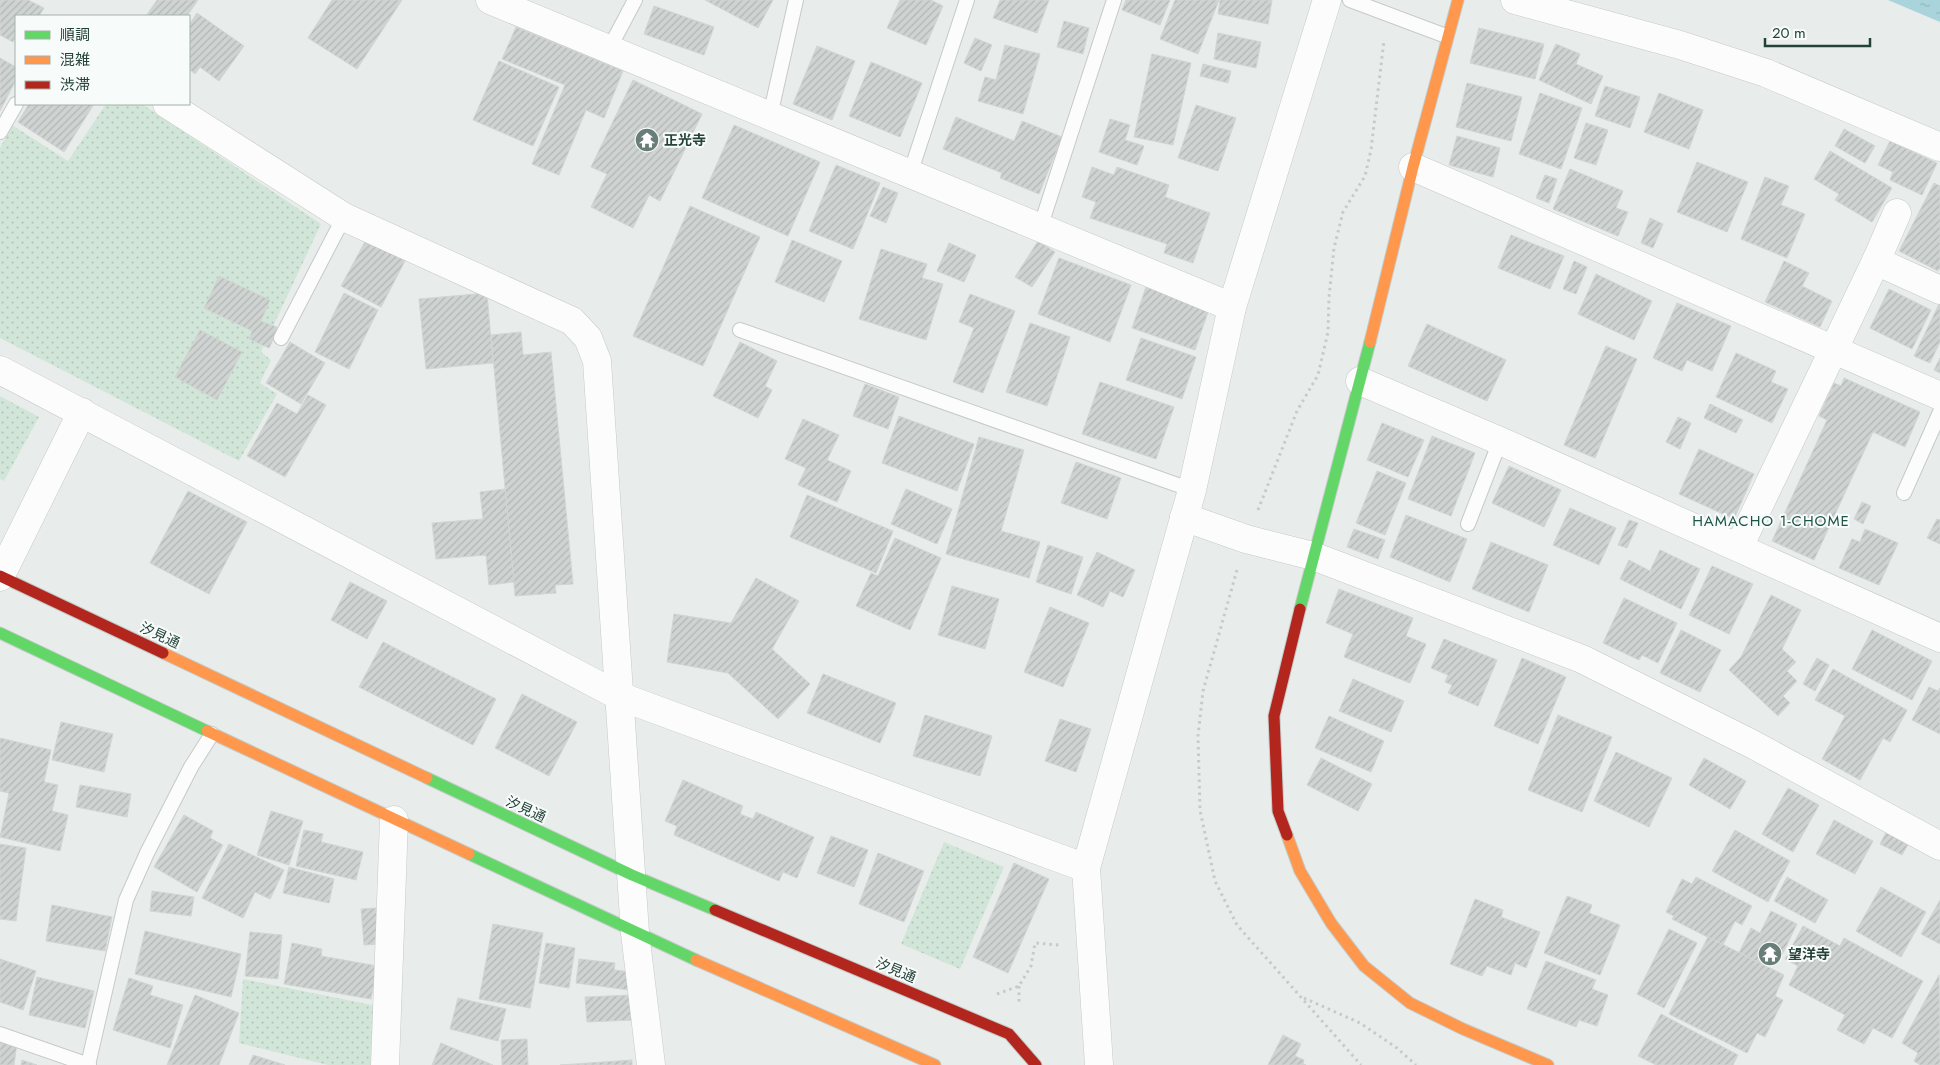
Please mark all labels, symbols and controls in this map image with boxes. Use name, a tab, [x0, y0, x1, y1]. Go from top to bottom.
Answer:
legend	[15, 15, 190, 105]
scale bar	[1765, 15, 1870, 47]
text: 20 m	[1772, 22, 1806, 44]
text: 順調	[60, 24, 90, 46]
text: 混雑	[60, 49, 90, 71]
text: 渋滞	[60, 74, 90, 96]
temple icon: 正光寺	[634, 127, 660, 153]
place label: 正光寺	[664, 130, 706, 150]
district label: HAMACHO 1-CHOME	[1692, 510, 1850, 532]
street label: 汐見通	[137, 617, 183, 653]
street label: 汐見通	[503, 791, 549, 827]
temple icon: 望洋寺	[1757, 941, 1783, 967]
place label: 望洋寺	[1788, 944, 1830, 964]
street label: 汐見通	[873, 953, 919, 987]

